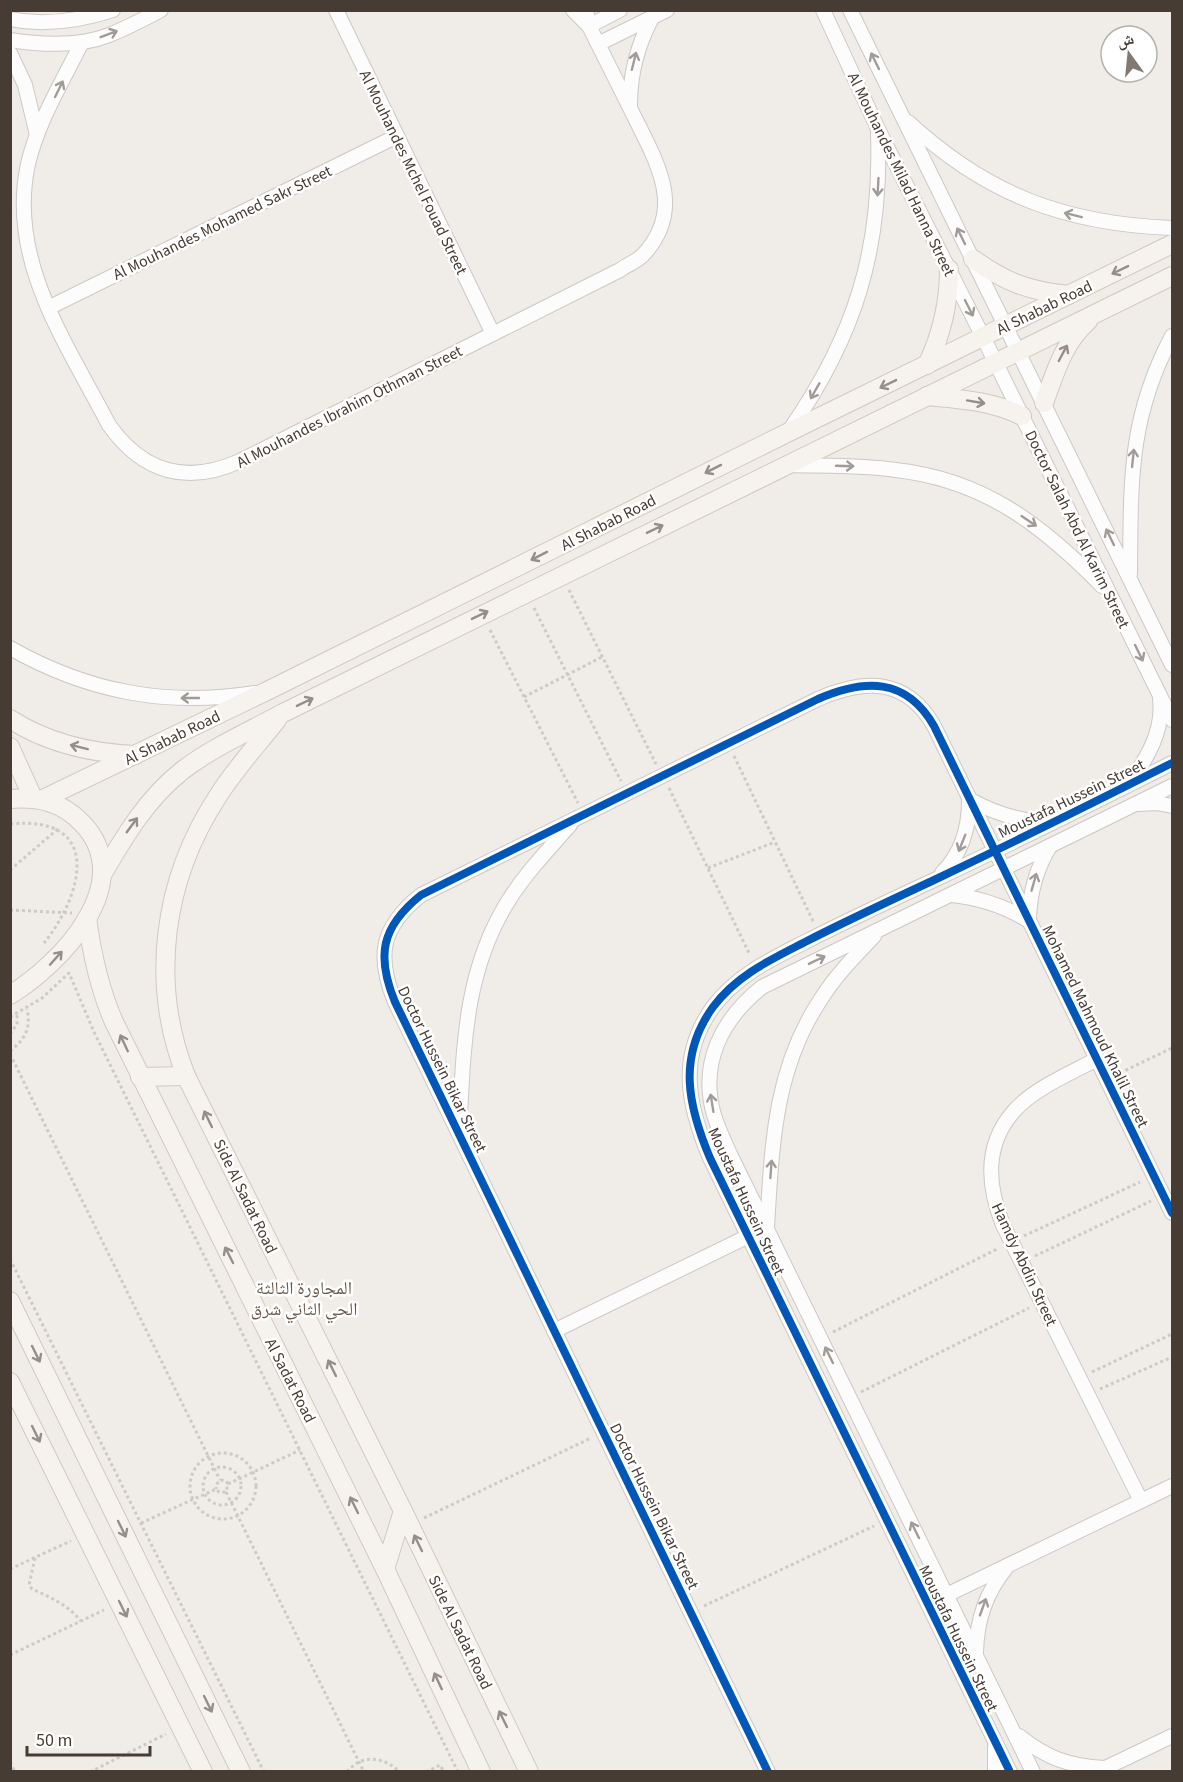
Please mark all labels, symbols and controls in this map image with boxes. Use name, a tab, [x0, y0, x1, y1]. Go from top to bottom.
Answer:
north arrow	[1099, 24, 1159, 84]
one-way arrow	[100, 28, 118, 39]
text: ش	[1114, 28, 1136, 53]
one-way arrow	[629, 52, 641, 71]
one-way arrow	[868, 52, 880, 70]
street label: Al Mouhandes Mchel Fouad Street	[354, 66, 473, 279]
street label: Al Mouhandes Milad Hanna Street	[842, 69, 960, 281]
one-way arrow	[54, 80, 66, 98]
street label: Al Mouhandes Mohamed Sakr Street	[109, 160, 336, 286]
one-way arrow	[873, 177, 884, 197]
one-way arrow	[1064, 209, 1083, 221]
one-way arrow	[955, 227, 967, 245]
one-way arrow	[1112, 264, 1129, 276]
street label: Al Shabab Road	[993, 275, 1096, 341]
one-way arrow	[963, 299, 975, 317]
street label: Al Mouhandes Ibrahim Othman Street	[233, 340, 467, 474]
one-way arrow	[1058, 345, 1069, 363]
one-way arrow	[880, 378, 898, 390]
one-way arrow	[809, 383, 821, 400]
one-way arrow	[965, 397, 985, 408]
street label: Doctor Salah Abd Al Karim Street	[1019, 427, 1135, 633]
one-way arrow	[1128, 448, 1139, 468]
one-way arrow	[834, 461, 854, 472]
one-way arrow	[705, 464, 723, 476]
street label: Al Shabab Road	[557, 489, 660, 556]
one-way arrow	[1020, 515, 1037, 527]
one-way arrow	[646, 523, 664, 535]
one-way arrow	[1103, 529, 1115, 547]
one-way arrow	[530, 551, 548, 563]
one-way arrow	[471, 609, 489, 621]
one-way arrow	[1134, 644, 1146, 662]
one-way arrow	[180, 692, 200, 704]
one-way arrow	[296, 695, 314, 707]
street label: Al Shabab Road	[121, 705, 224, 771]
one-way arrow	[69, 741, 88, 753]
street label: Moustafa Hussein Street	[994, 754, 1149, 844]
one-way arrow	[126, 818, 138, 834]
one-way arrow	[956, 833, 967, 852]
one-way arrow	[1029, 872, 1040, 891]
street label: Mohamed Mahmoud Khalil Street	[1036, 921, 1154, 1132]
one-way arrow	[49, 951, 63, 966]
one-way arrow	[807, 953, 825, 965]
street label: Doctor Hussein Bikar Street	[392, 983, 492, 1157]
one-way arrow	[117, 1034, 129, 1052]
one-way arrow	[706, 1094, 717, 1113]
one-way arrow	[201, 1110, 213, 1128]
street label: Moustafa Hussein Street	[702, 1124, 790, 1279]
street label: Side Al Sadat Road	[208, 1136, 282, 1257]
one-way arrow	[765, 1159, 776, 1179]
street label: Hamdy Abdin Street	[986, 1199, 1063, 1330]
one-way arrow	[222, 1247, 234, 1265]
district label: المجاورة الثالثة الحي الثاني شرق	[251, 1276, 357, 1324]
street label: Al Sadat Road	[259, 1334, 321, 1427]
one-way arrow	[31, 1344, 43, 1362]
one-way arrow	[823, 1347, 835, 1365]
one-way arrow	[326, 1360, 337, 1378]
street label: Doctor Hussein Bikar Street	[604, 1420, 704, 1594]
one-way arrow	[31, 1425, 43, 1443]
one-way arrow	[347, 1496, 359, 1514]
one-way arrow	[117, 1519, 129, 1537]
one-way arrow	[909, 1522, 920, 1540]
one-way arrow	[412, 1535, 424, 1553]
street label: Moustafa Hussein Street	[913, 1561, 1003, 1716]
street label: Side Al Sadat Road	[423, 1572, 497, 1693]
one-way arrow	[979, 1598, 990, 1617]
one-way arrow	[118, 1599, 129, 1617]
one-way arrow	[431, 1672, 443, 1690]
one-way arrow	[203, 1694, 214, 1712]
one-way arrow	[497, 1710, 509, 1728]
scale bar	[27, 1719, 150, 1757]
text: 50 m	[36, 1728, 72, 1753]

